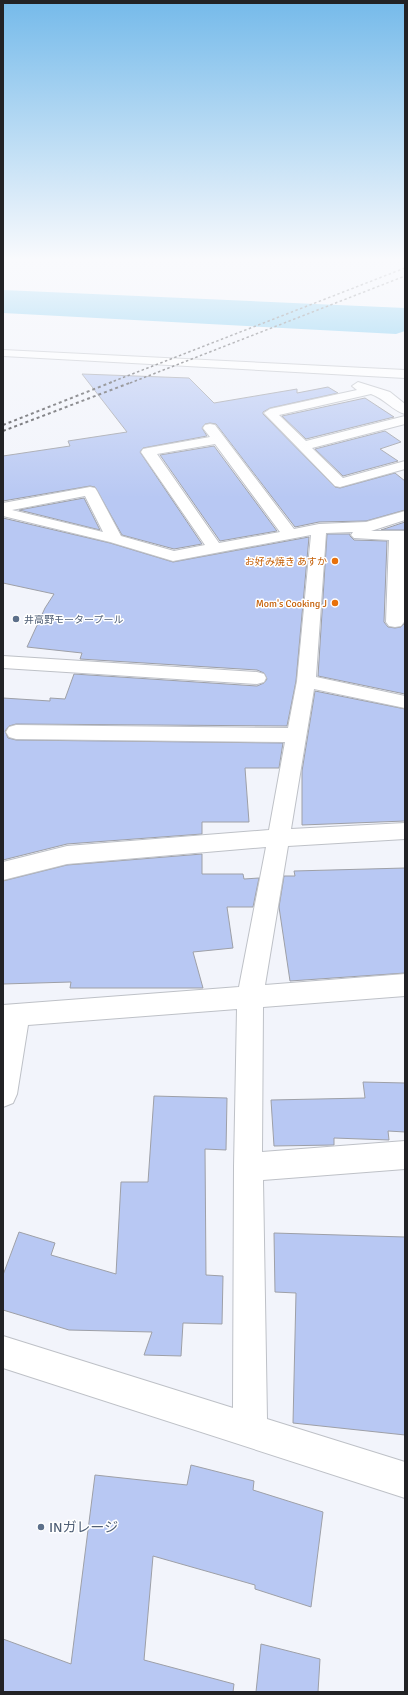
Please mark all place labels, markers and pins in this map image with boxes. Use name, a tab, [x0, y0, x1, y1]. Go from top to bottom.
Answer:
place label: お好み焼き あすか	[245, 556, 327, 568]
marker: お好み焼き あすか	[330, 556, 340, 566]
place label: Mom's Cooking J	[256, 598, 327, 610]
marker: Mom's Cooking J	[330, 598, 340, 608]
marker: 井高野モータープール	[11, 614, 21, 624]
place label: 井高野モータープール	[24, 614, 123, 626]
place label: INガレージ	[49, 1519, 118, 1536]
marker: INガレージ	[36, 1522, 46, 1532]

